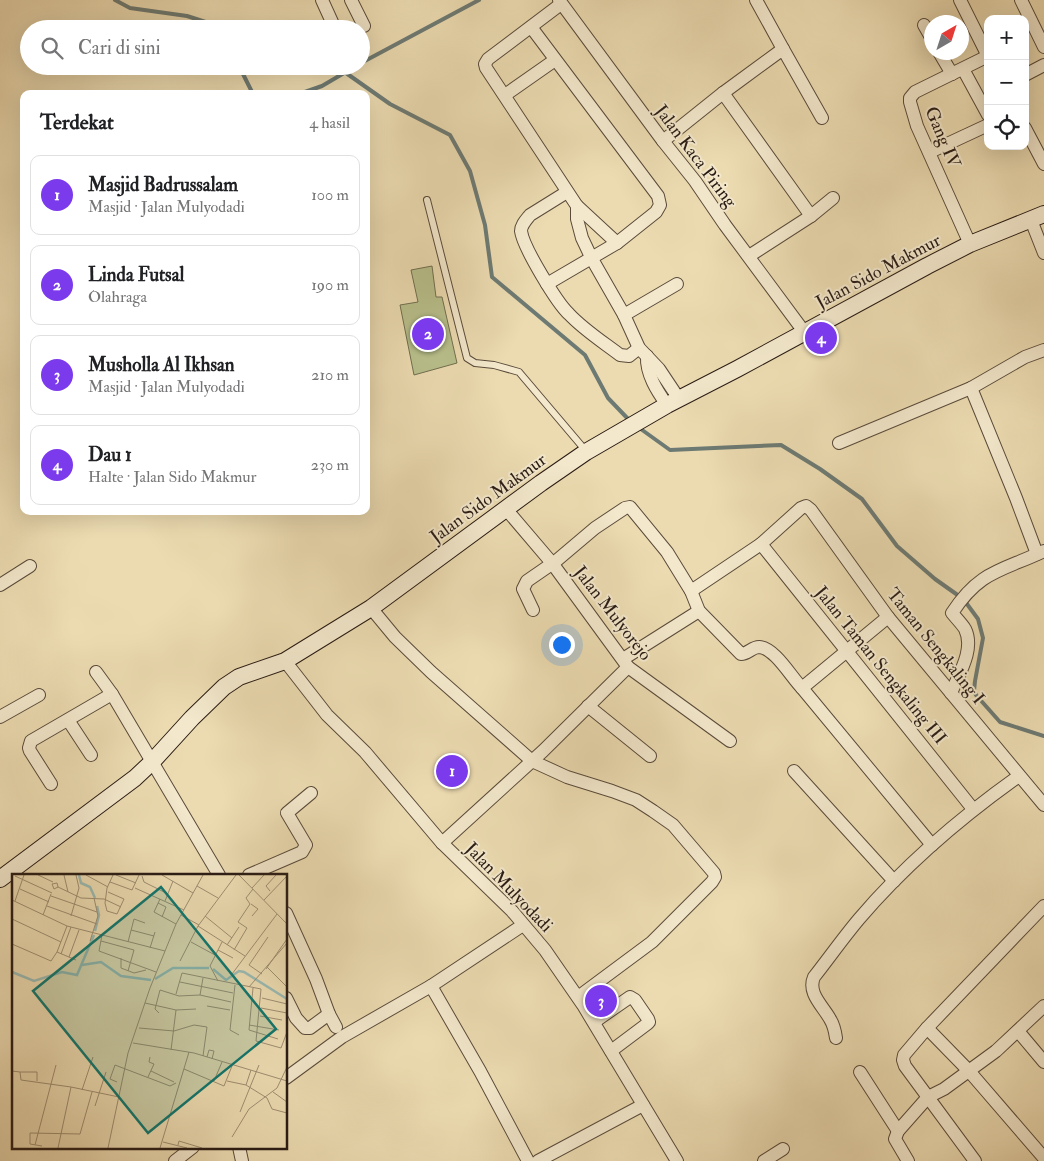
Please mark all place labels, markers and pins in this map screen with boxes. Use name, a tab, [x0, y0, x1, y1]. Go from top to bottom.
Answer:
pin: 2	[412, 315, 444, 353]
pin: 4	[805, 319, 837, 357]
pin: 1	[436, 752, 468, 790]
pin: 3	[585, 982, 617, 1020]

